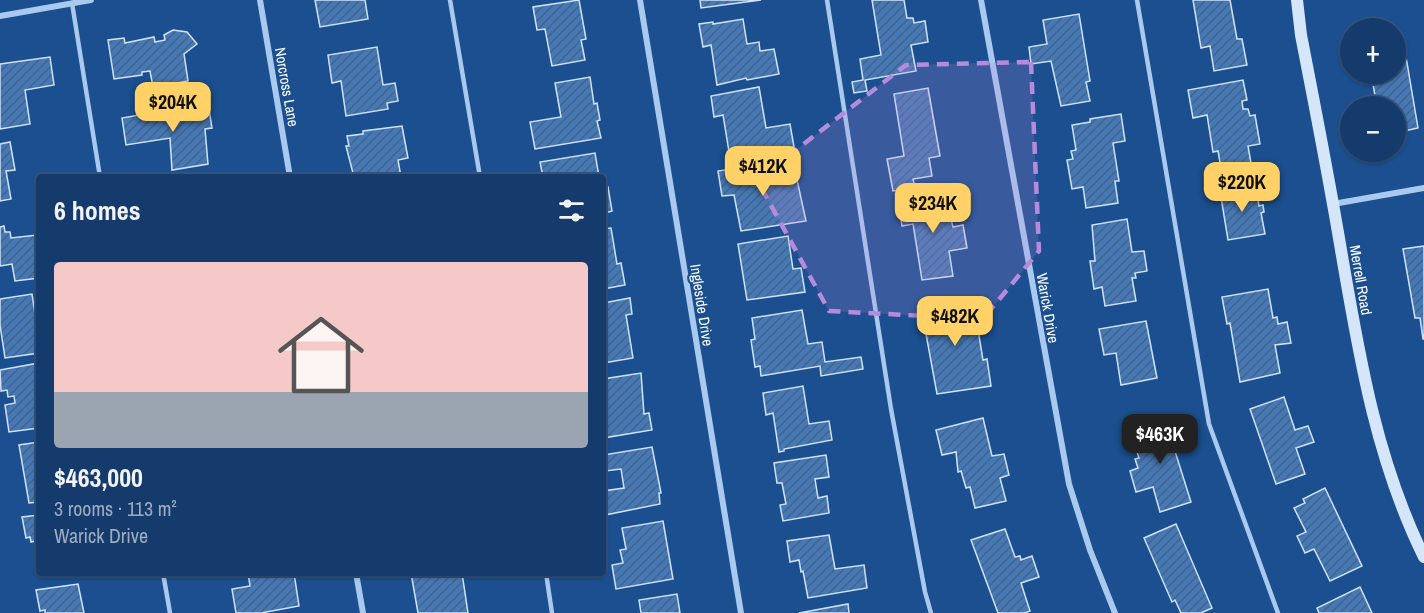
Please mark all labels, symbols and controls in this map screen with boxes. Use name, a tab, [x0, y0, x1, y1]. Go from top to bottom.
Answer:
map controls	[1340, 18, 1406, 162]
button: +	[1340, 18, 1406, 84]
street label: Norcross Lane	[270, 46, 304, 128]
pin: $204K	[131, 82, 215, 133]
text: $204K	[149, 88, 197, 115]
button: −	[1340, 96, 1406, 162]
pin: $412K	[721, 146, 805, 197]
text: $412K	[739, 152, 787, 179]
pin: $220K	[1200, 162, 1284, 213]
text: $220K	[1218, 168, 1266, 195]
pin: $234K	[891, 183, 975, 234]
text: $234K	[909, 189, 957, 216]
text: 6 homes	[54, 193, 141, 228]
icon: filters	[555, 194, 588, 227]
street label: Merrell Road	[1345, 244, 1377, 316]
street label: Ingleside Drive	[685, 262, 719, 348]
street label: Warick Drive	[1032, 271, 1064, 345]
pin: $482K	[913, 296, 997, 347]
icon: home	[267, 301, 375, 409]
text: $482K	[931, 302, 979, 329]
pin: $463K	[1118, 414, 1202, 465]
text: $463K	[1136, 420, 1184, 447]
text: $463,000	[54, 460, 143, 495]
text: 3 rooms · 113 m²	[54, 495, 177, 522]
text: Warick Drive	[54, 522, 148, 549]

